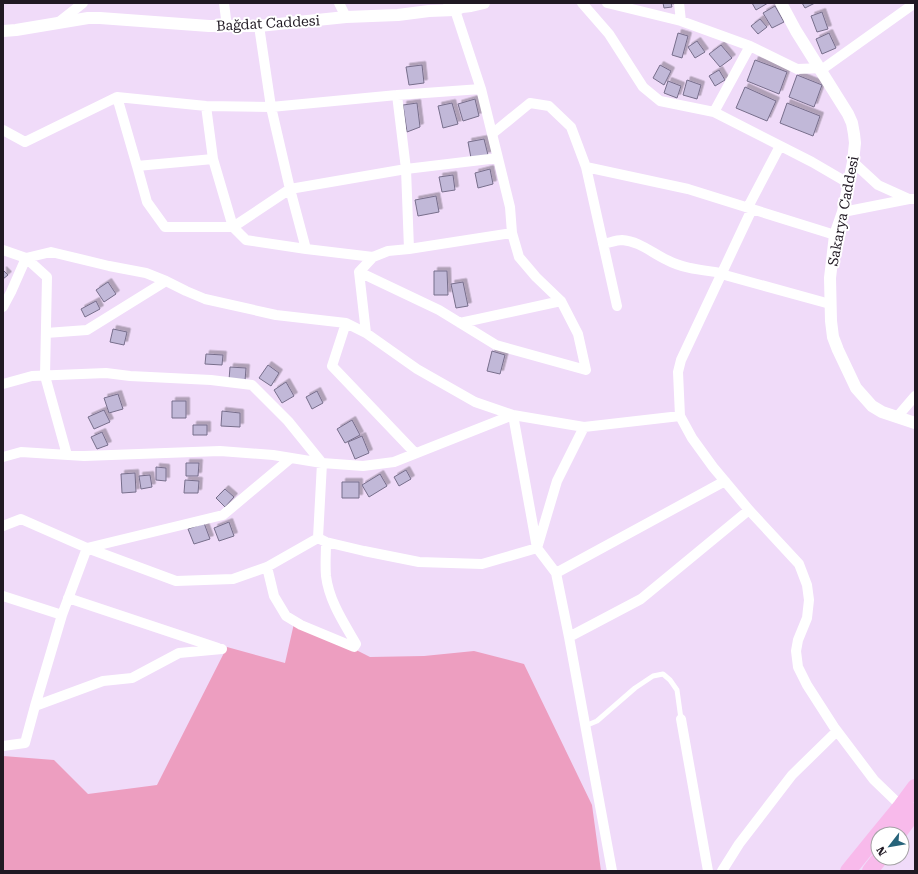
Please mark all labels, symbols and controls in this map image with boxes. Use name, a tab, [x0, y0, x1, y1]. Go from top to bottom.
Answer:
street label: Bağdat Caddesi	[216, 12, 321, 34]
street label: Sakarya Caddesi	[824, 154, 862, 267]
north arrow	[870, 826, 910, 866]
text: N	[874, 843, 890, 858]

